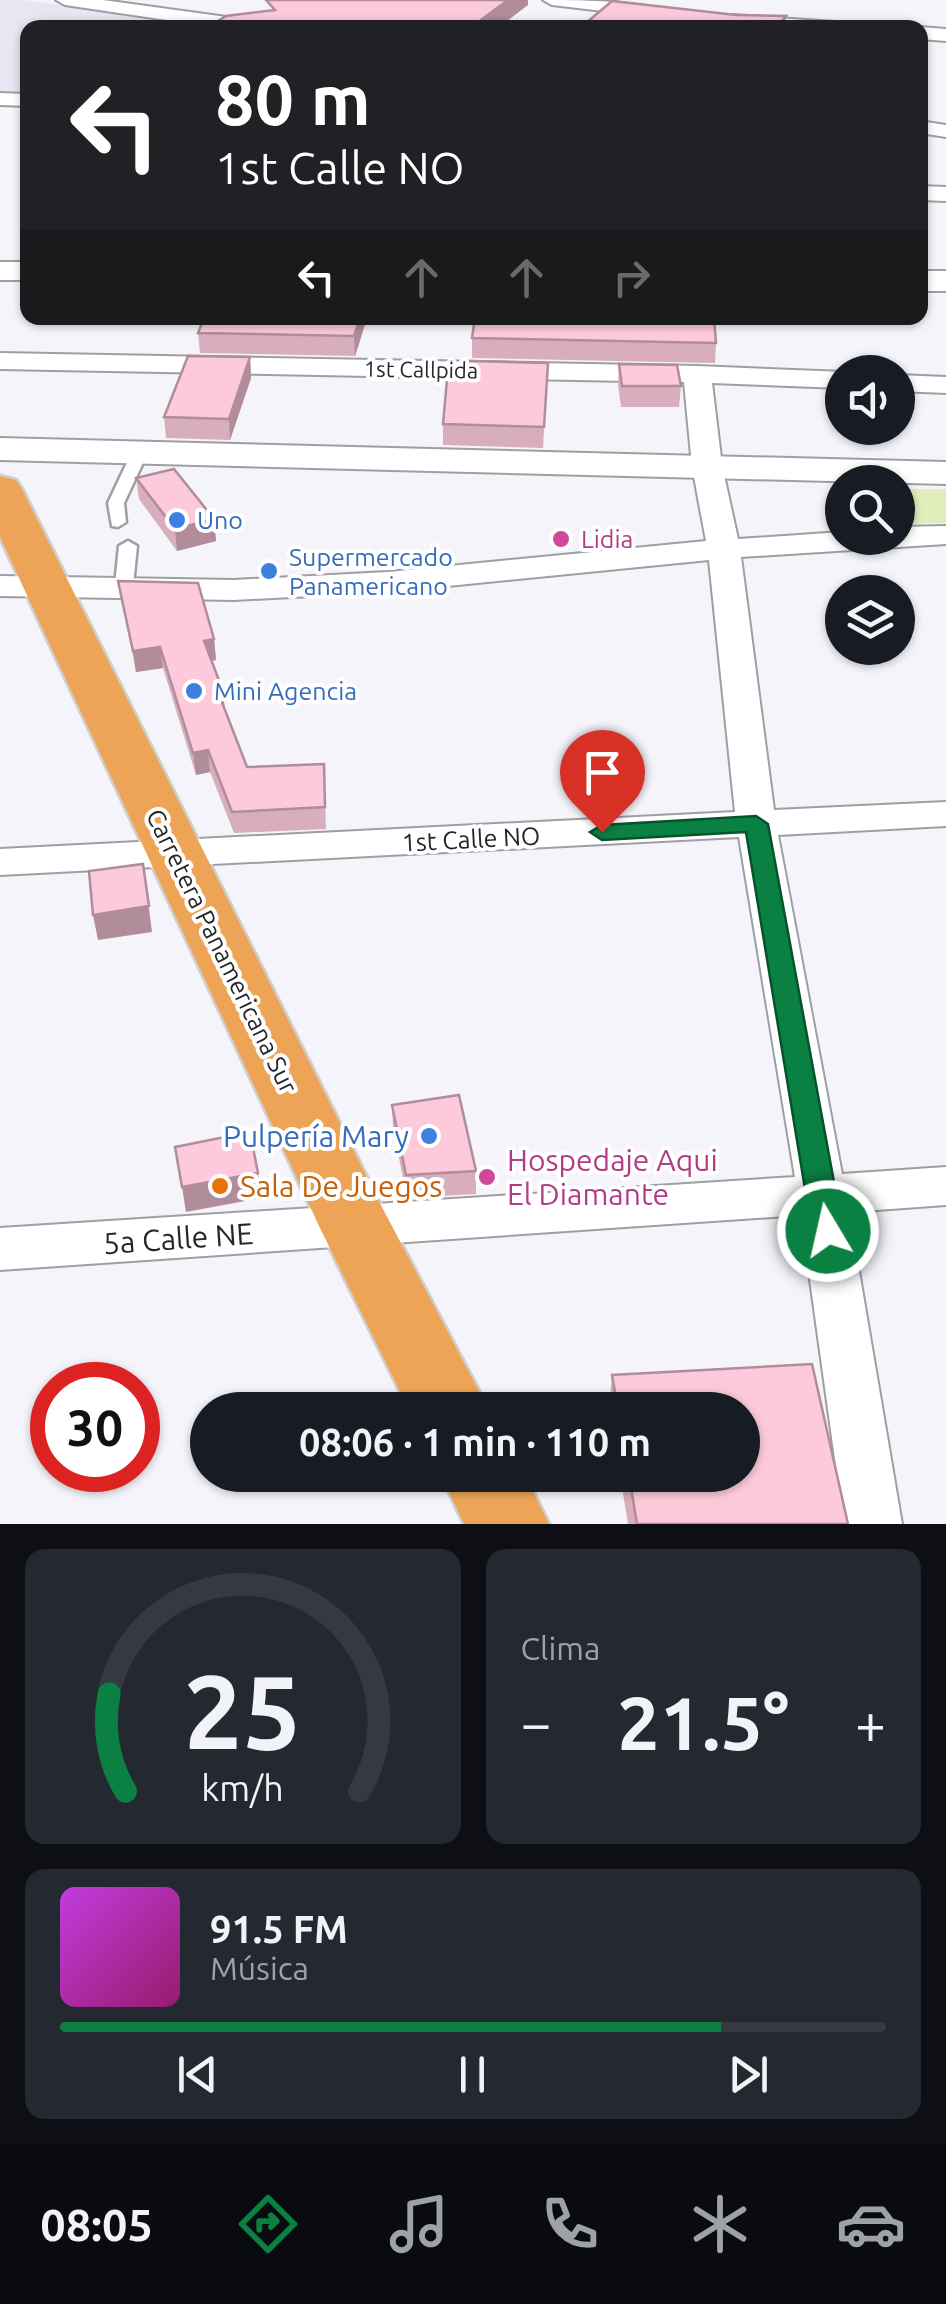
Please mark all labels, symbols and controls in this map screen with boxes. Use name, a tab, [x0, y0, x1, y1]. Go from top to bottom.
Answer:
icon: left	[50, 60, 180, 190]
text: 80 m	[215, 60, 371, 138]
text: 1st Calle NO	[215, 142, 464, 193]
icon: left	[289, 250, 344, 305]
icon: ahead	[394, 250, 449, 305]
icon: ahead	[499, 250, 554, 305]
icon: right	[604, 250, 659, 305]
map controls	[825, 355, 915, 665]
button: sound	[825, 355, 915, 445]
street label: 1st Callpida	[364, 356, 478, 382]
button: search	[825, 465, 915, 555]
place label: Uno	[197, 506, 243, 534]
marker: Uno	[166, 509, 188, 531]
place label: Lidia	[581, 525, 633, 553]
marker: Lidia	[550, 528, 572, 550]
place label: Supermercado Panamericano	[289, 543, 453, 600]
marker: Supermercado Panamericano	[258, 560, 280, 582]
button: layers	[825, 575, 915, 665]
place label: Mini Agencia	[214, 677, 357, 705]
marker: Mini Agencia	[183, 680, 205, 702]
pin	[560, 730, 645, 833]
icon: arrive	[575, 745, 630, 800]
street label: Carretera Panamericana Sur	[141, 805, 303, 1098]
street label: 1st Calle NO	[401, 821, 541, 857]
place label: Pulpería Mary	[223, 1119, 409, 1153]
marker: Pulpería Mary	[418, 1125, 440, 1147]
place label: Hospedaje Aqui El Diamante	[507, 1143, 718, 1211]
marker: Hospedaje Aqui El Diamante	[476, 1166, 498, 1188]
place label: Sala De Juegos	[240, 1169, 442, 1203]
marker: Sala De Juegos	[209, 1175, 231, 1197]
position arrow	[776, 1179, 880, 1283]
street label: 5a Calle NE	[102, 1216, 254, 1260]
speed limit sign: 30	[30, 1362, 160, 1492]
text: 08:06 · 1 min · 110 m	[299, 1421, 651, 1463]
text: Clima	[521, 1630, 600, 1666]
text: 25	[184, 1652, 301, 1769]
text: 21.5°	[617, 1680, 789, 1764]
text: −	[521, 1692, 552, 1753]
text: +	[855, 1692, 886, 1753]
text: km/h	[201, 1768, 284, 1808]
text: 91.5 FM	[210, 1908, 348, 1950]
text: Música	[210, 1950, 309, 1986]
icon: previous	[170, 2047, 225, 2102]
icon: pause	[445, 2047, 500, 2102]
icon: next	[721, 2047, 776, 2102]
icon: directions	[233, 2189, 303, 2259]
icon: music	[384, 2189, 454, 2259]
icon: phone	[535, 2189, 605, 2259]
icon: climate	[685, 2189, 755, 2259]
icon: car	[836, 2189, 906, 2259]
text: 08:05	[40, 2199, 153, 2250]

